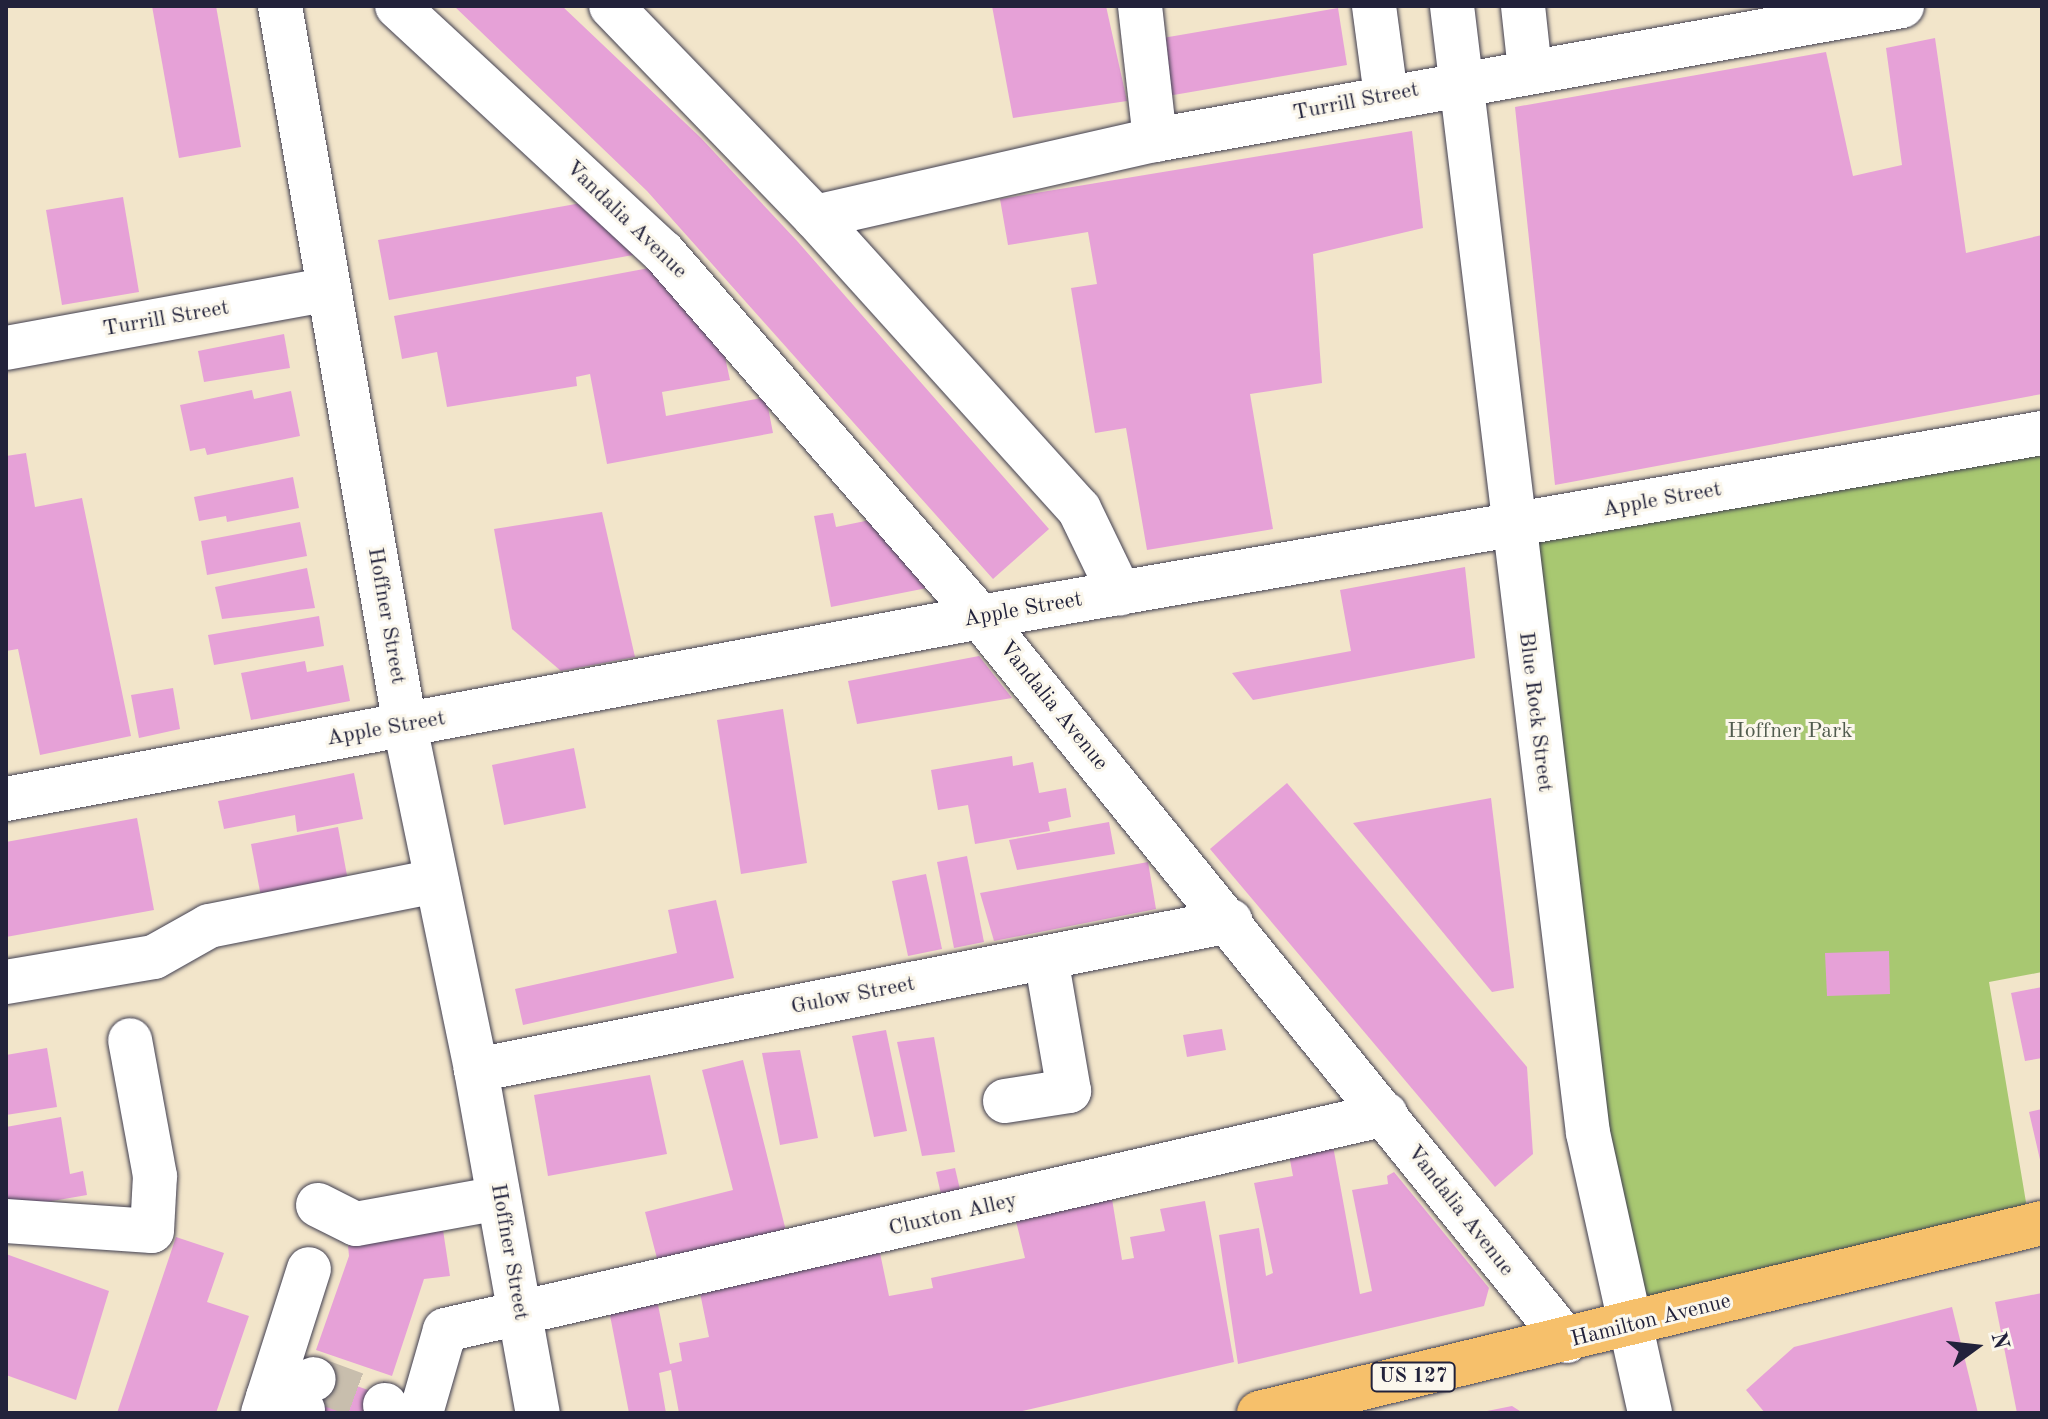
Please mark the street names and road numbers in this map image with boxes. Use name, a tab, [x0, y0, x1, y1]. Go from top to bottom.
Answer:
street label: Turrill Street	[1291, 77, 1421, 127]
street label: Vandalia Avenue	[560, 155, 692, 285]
street label: Turrill Street	[101, 295, 231, 343]
street label: Apple Street	[1601, 477, 1723, 523]
street label: Hoffner Street	[361, 546, 411, 686]
street label: Apple Street	[962, 587, 1084, 633]
street label: Blue Rock Street	[1512, 630, 1558, 794]
street label: Vandalia Avenue	[993, 636, 1113, 776]
street label: Apple Street	[325, 706, 447, 752]
street label: Gulow Street	[789, 971, 917, 1021]
street label: Vandalia Avenue	[1401, 1140, 1519, 1282]
street label: Hoffner Street	[484, 1182, 534, 1322]
street label: Cluxton Alley	[886, 1187, 1020, 1243]
street label: Hamilton Avenue	[1568, 1288, 1734, 1354]
road number: US 127	[1369, 1361, 1457, 1393]

